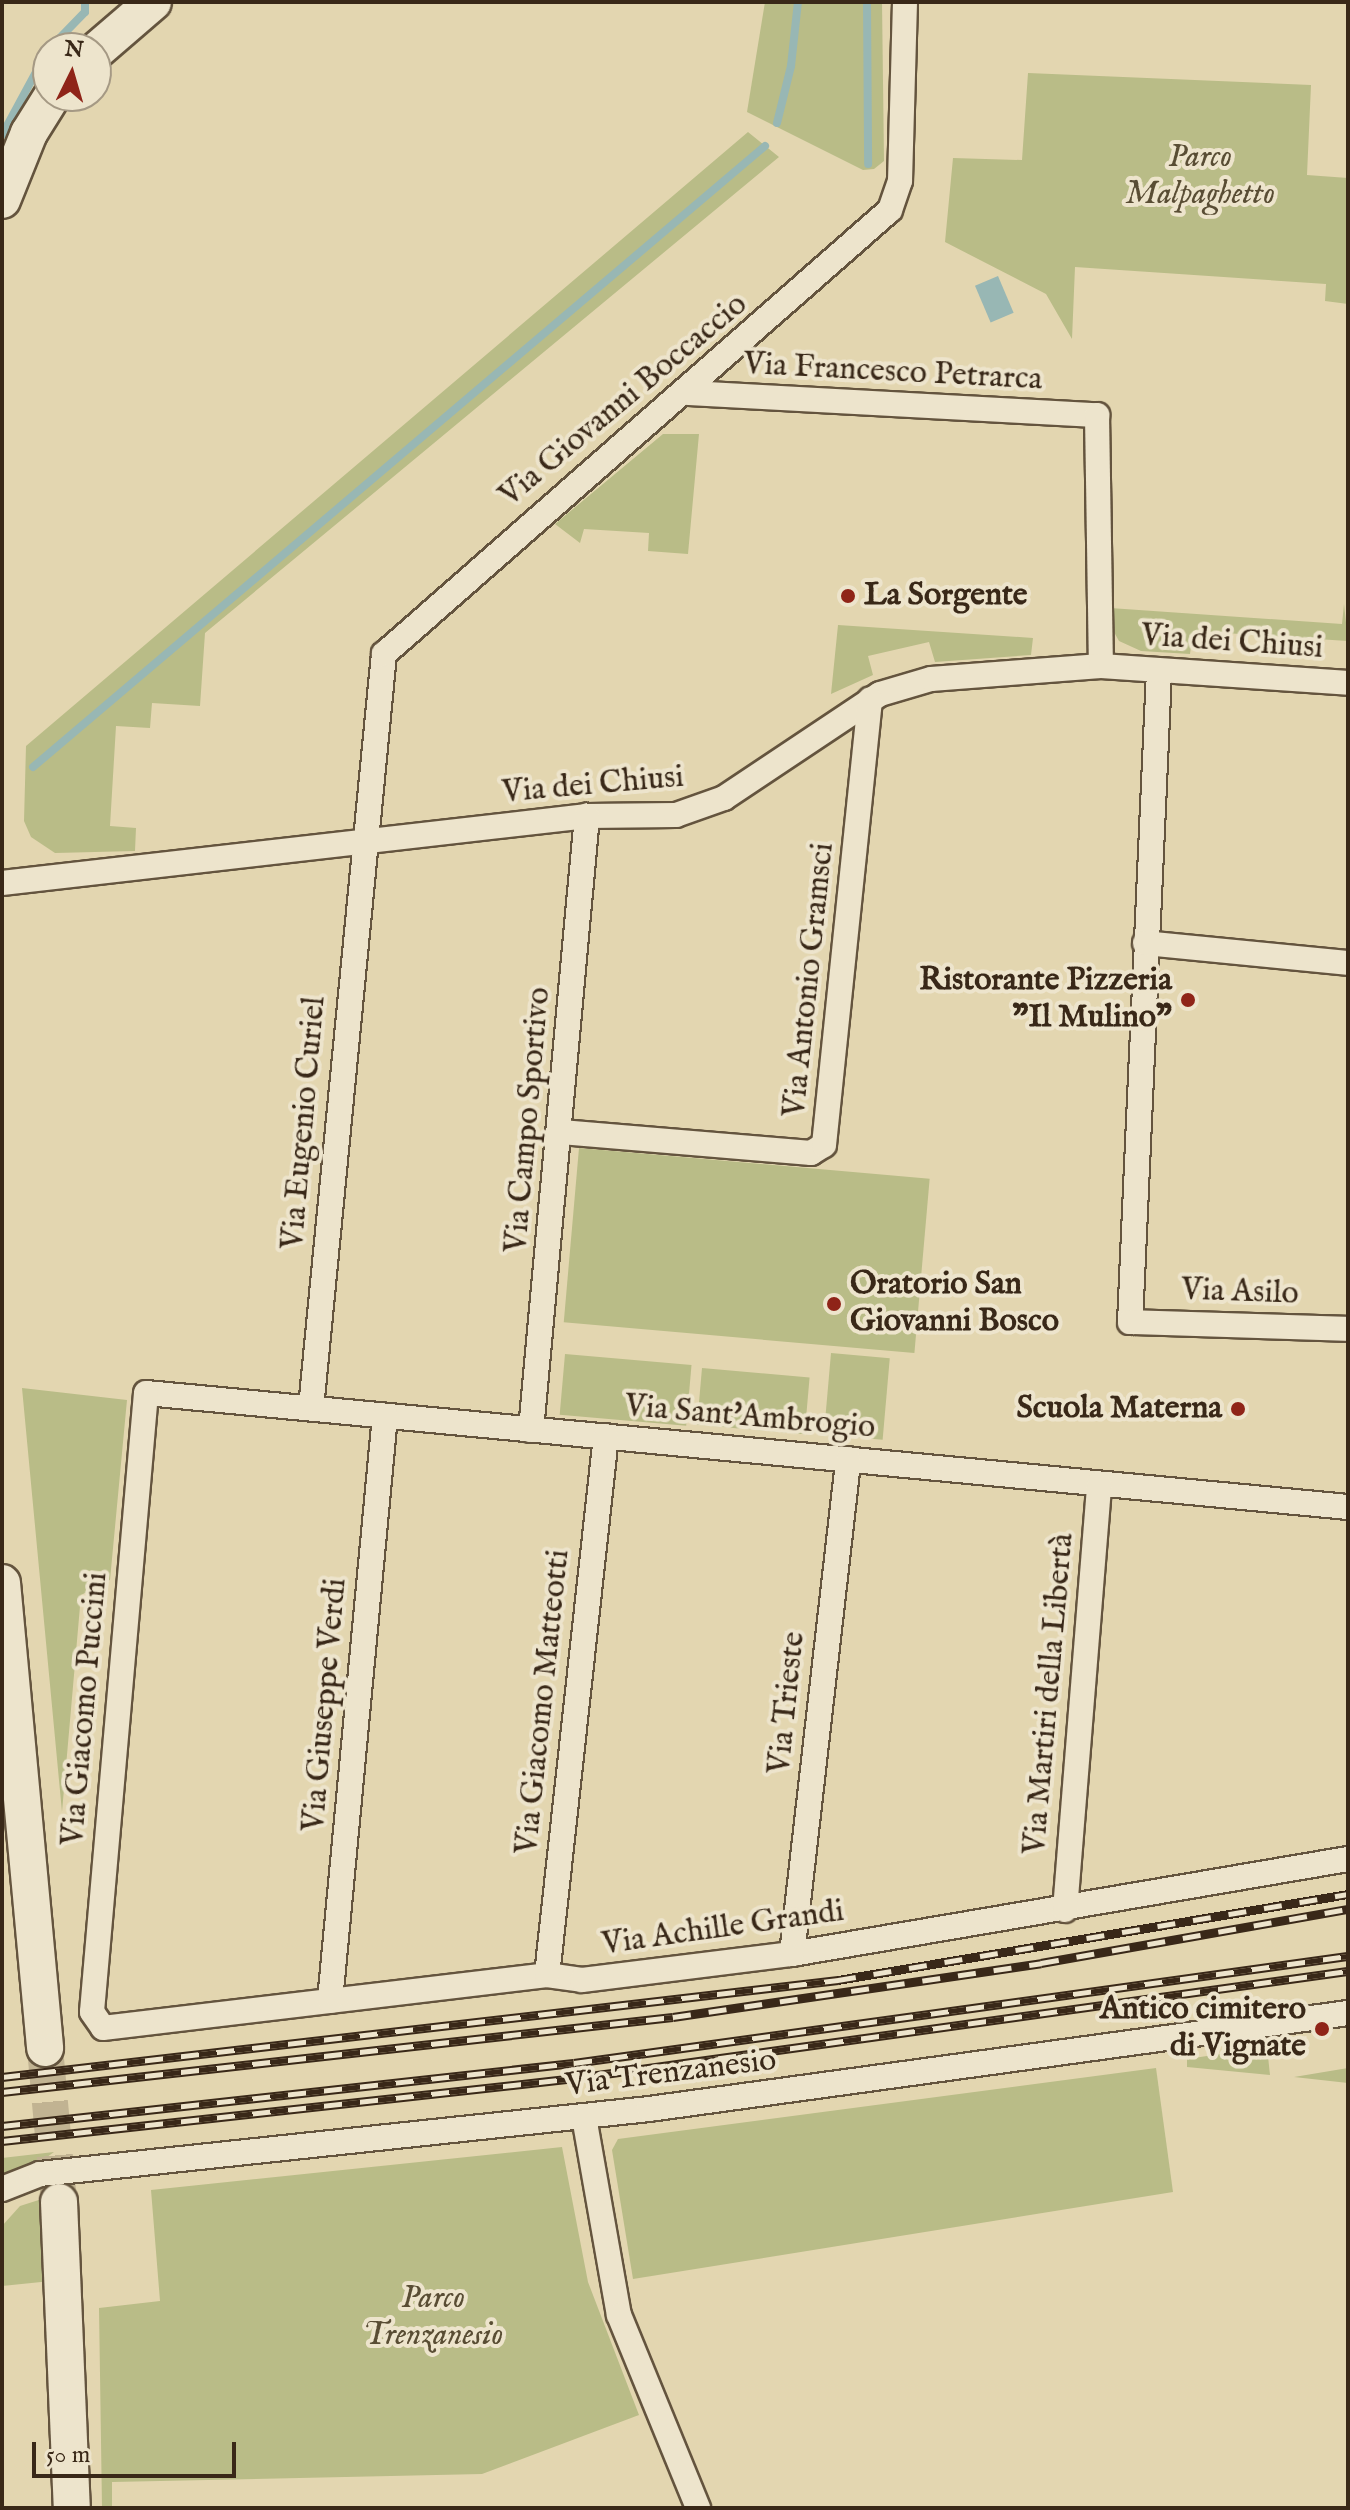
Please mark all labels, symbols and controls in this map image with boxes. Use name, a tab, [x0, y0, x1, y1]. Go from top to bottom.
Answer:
north arrow	[32, 32, 112, 112]
text: N	[63, 35, 85, 65]
park label: Parco Malpaghetto	[1125, 140, 1275, 215]
street label: Via Giovanni Boccaccio	[492, 286, 756, 516]
street label: Via Francesco Petrarca	[743, 346, 1043, 400]
place label: La Sorgente	[864, 577, 1028, 615]
marker: La Sorgente	[839, 587, 857, 605]
street label: Via dei Chiusi	[1140, 617, 1324, 669]
street label: Via dei Chiusi	[501, 759, 685, 813]
street label: Via Antonio Gramsci	[776, 841, 844, 1119]
place label: Ristorante Pizzeria "Il Mulino"	[919, 963, 1172, 1038]
street label: Via Campo Sportivo	[498, 986, 560, 1254]
marker: Ristorante Pizzeria "Il Mulino"	[1179, 991, 1197, 1009]
street label: Via Eugenio Curiel	[275, 995, 335, 1251]
place label: Oratorio San Giovanni Bosco	[850, 1267, 1059, 1342]
street label: Via Asilo	[1181, 1272, 1299, 1314]
marker: Oratorio San Giovanni Bosco	[825, 1295, 843, 1313]
street label: Via Sant'Ambrogio	[623, 1388, 877, 1448]
place label: Scuola Materna	[1016, 1390, 1222, 1428]
marker: Scuola Materna	[1229, 1400, 1247, 1418]
street label: Via Martiri della Libertà	[1017, 1532, 1083, 1856]
street label: Via Giacomo Matteotti	[509, 1548, 579, 1856]
street label: Via Giacomo Puccini	[55, 1571, 117, 1847]
street label: Via Giuseppe Verdi	[296, 1577, 356, 1833]
street label: Via Trieste	[761, 1630, 815, 1776]
street label: Via Achille Grandi	[600, 1893, 846, 1965]
place label: Antico cimitero di Vignate	[1100, 1992, 1306, 2067]
marker: Antico cimitero di Vignate	[1313, 2020, 1331, 2038]
street label: Via Trenzanesio	[563, 2042, 779, 2106]
park label: Parco Trenzanesio	[363, 2281, 503, 2356]
scale bar	[36, 2426, 240, 2476]
text: 50 m	[46, 2440, 90, 2471]

